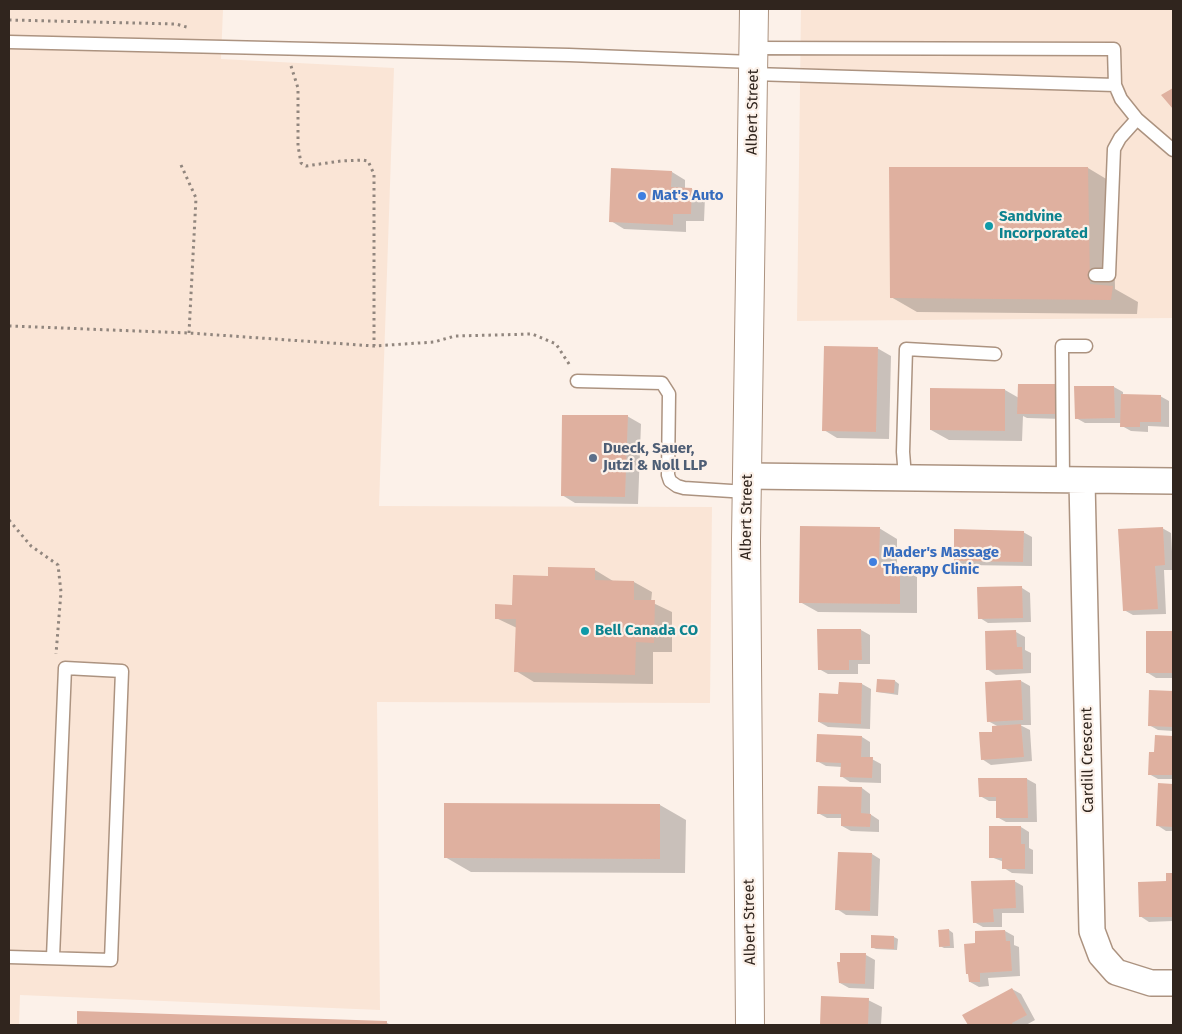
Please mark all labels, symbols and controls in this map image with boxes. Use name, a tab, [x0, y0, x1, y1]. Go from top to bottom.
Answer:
street label: Albert Street	[743, 69, 763, 155]
place label: Mat's Auto	[652, 187, 724, 205]
marker: Mat's Auto	[636, 190, 648, 202]
place label: Sandvine Incorporated	[999, 208, 1088, 243]
marker: Sandvine Incorporated	[983, 220, 995, 232]
place label: Dueck, Sauer, Jutzi & Noll LLP	[603, 440, 707, 475]
marker: Dueck, Sauer, Jutzi & Noll LLP	[587, 452, 599, 464]
street label: Albert Street	[737, 474, 757, 560]
place label: Mader's Massage Therapy Clinic	[883, 544, 999, 579]
marker: Mader's Massage Therapy Clinic	[867, 556, 879, 568]
place label: Bell Canada CO	[595, 622, 698, 640]
marker: Bell Canada CO	[579, 625, 591, 637]
street label: Cardill Crescent	[1078, 707, 1098, 813]
street label: Albert Street	[740, 879, 760, 965]

